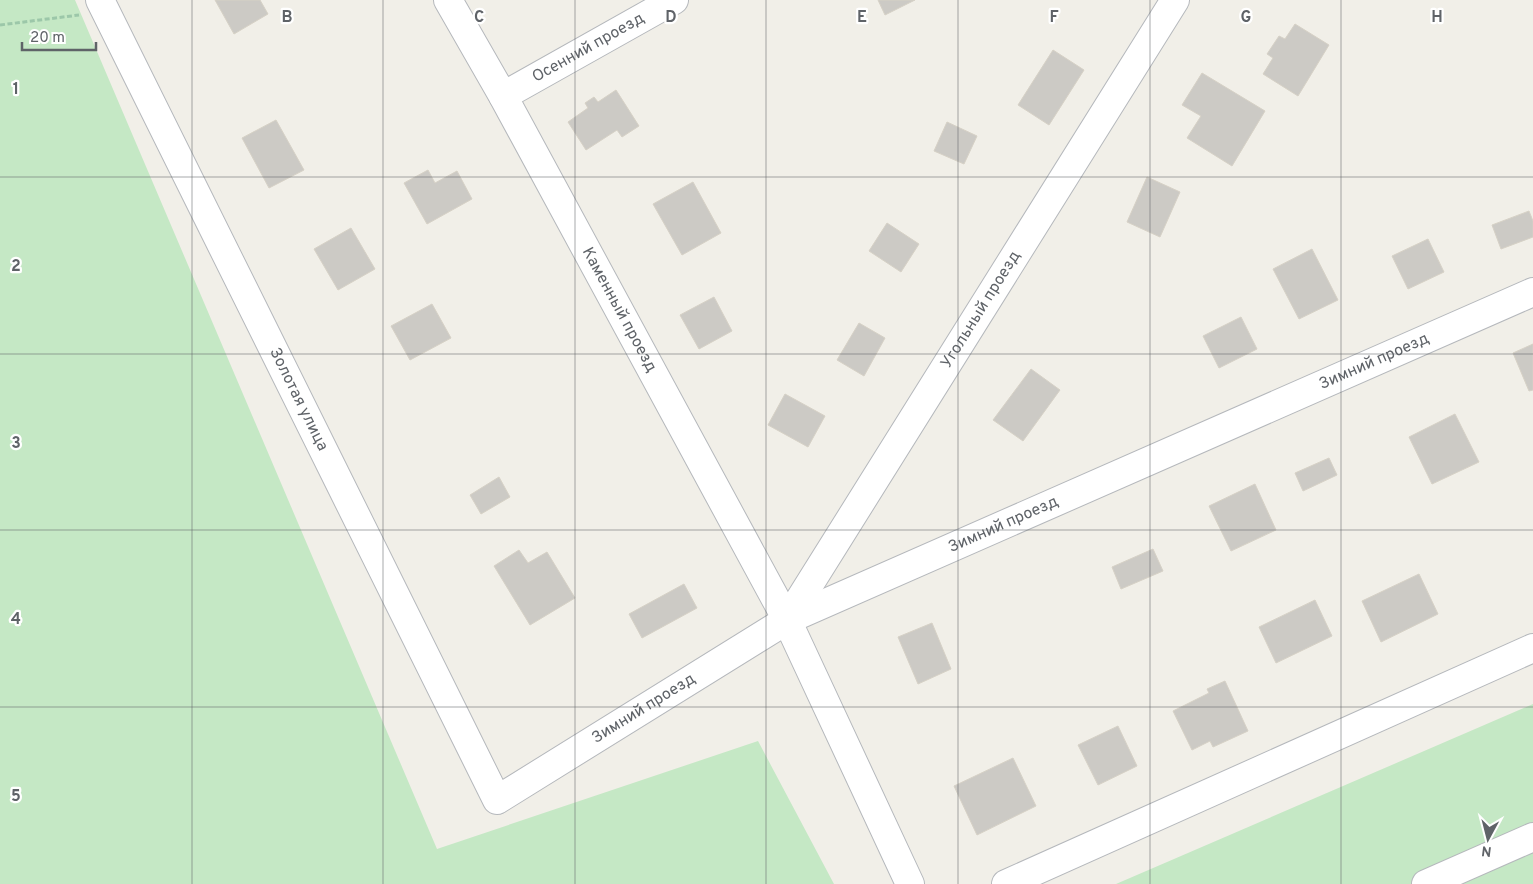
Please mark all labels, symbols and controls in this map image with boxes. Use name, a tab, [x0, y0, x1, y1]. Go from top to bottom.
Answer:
text: B	[281, 8, 293, 28]
text: C	[474, 8, 484, 28]
text: D	[665, 8, 677, 28]
text: E	[857, 8, 867, 28]
text: F	[1049, 8, 1059, 28]
text: G	[1241, 8, 1251, 28]
text: H	[1431, 8, 1443, 28]
street label: Осенний проезд	[529, 9, 648, 87]
scale bar	[22, 20, 96, 52]
text: 20 m	[30, 29, 65, 48]
text: 1	[13, 80, 19, 100]
street label: Каменный проезд	[577, 244, 661, 376]
street label: Угольный проезд	[937, 247, 1025, 372]
text: 2	[11, 257, 21, 277]
street label: Зимний проезд	[1316, 329, 1432, 395]
street label: Золотая улица	[264, 345, 332, 454]
text: 3	[11, 434, 21, 454]
street label: Зимний проезд	[945, 492, 1062, 558]
text: 4	[11, 610, 21, 630]
street label: Зимний проезд	[588, 669, 699, 748]
text: 5	[11, 787, 21, 807]
north arrow	[1463, 814, 1513, 864]
text: N	[1481, 841, 1493, 859]

